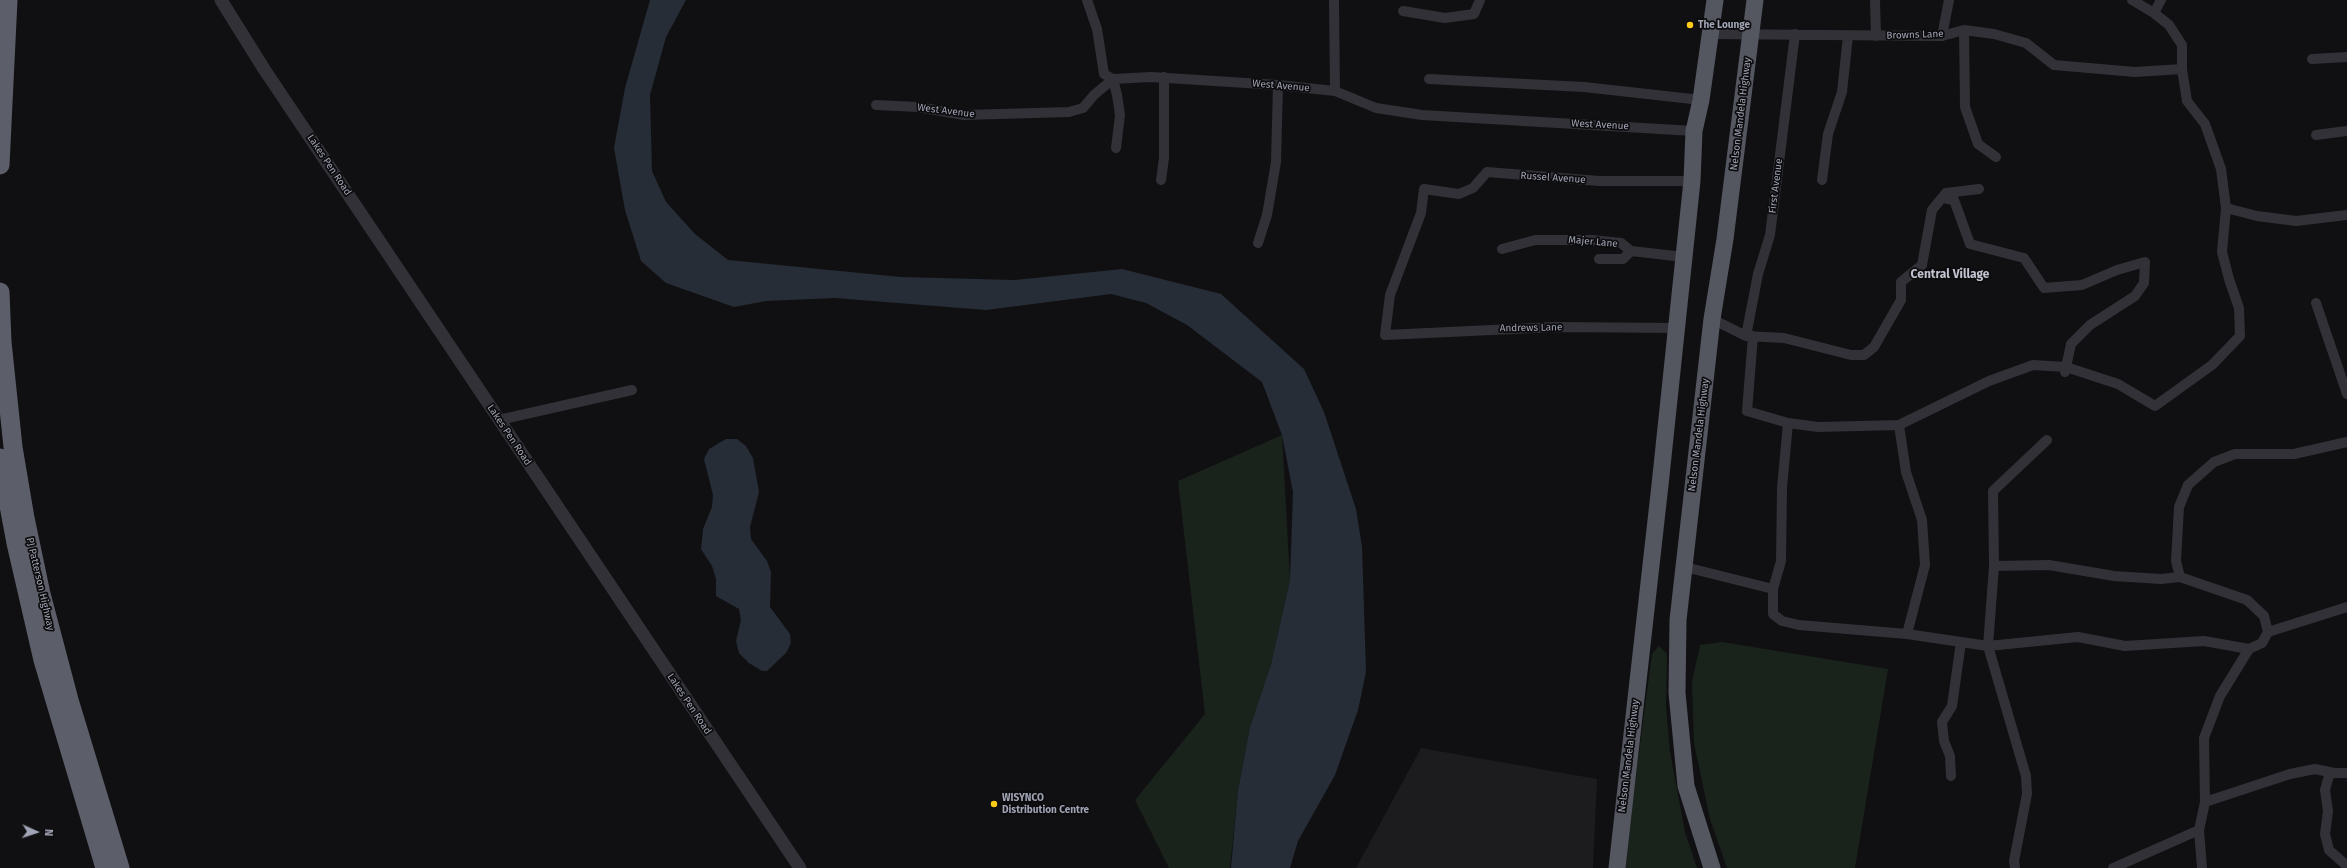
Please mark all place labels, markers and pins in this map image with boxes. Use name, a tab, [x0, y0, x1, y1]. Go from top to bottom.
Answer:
place label: The Lounge	[1698, 19, 1750, 31]
marker: The Lounge	[1685, 20, 1695, 30]
place label: WISYNCO Distribution Centre	[1002, 792, 1089, 816]
marker: WISYNCO Distribution Centre	[989, 799, 999, 809]

